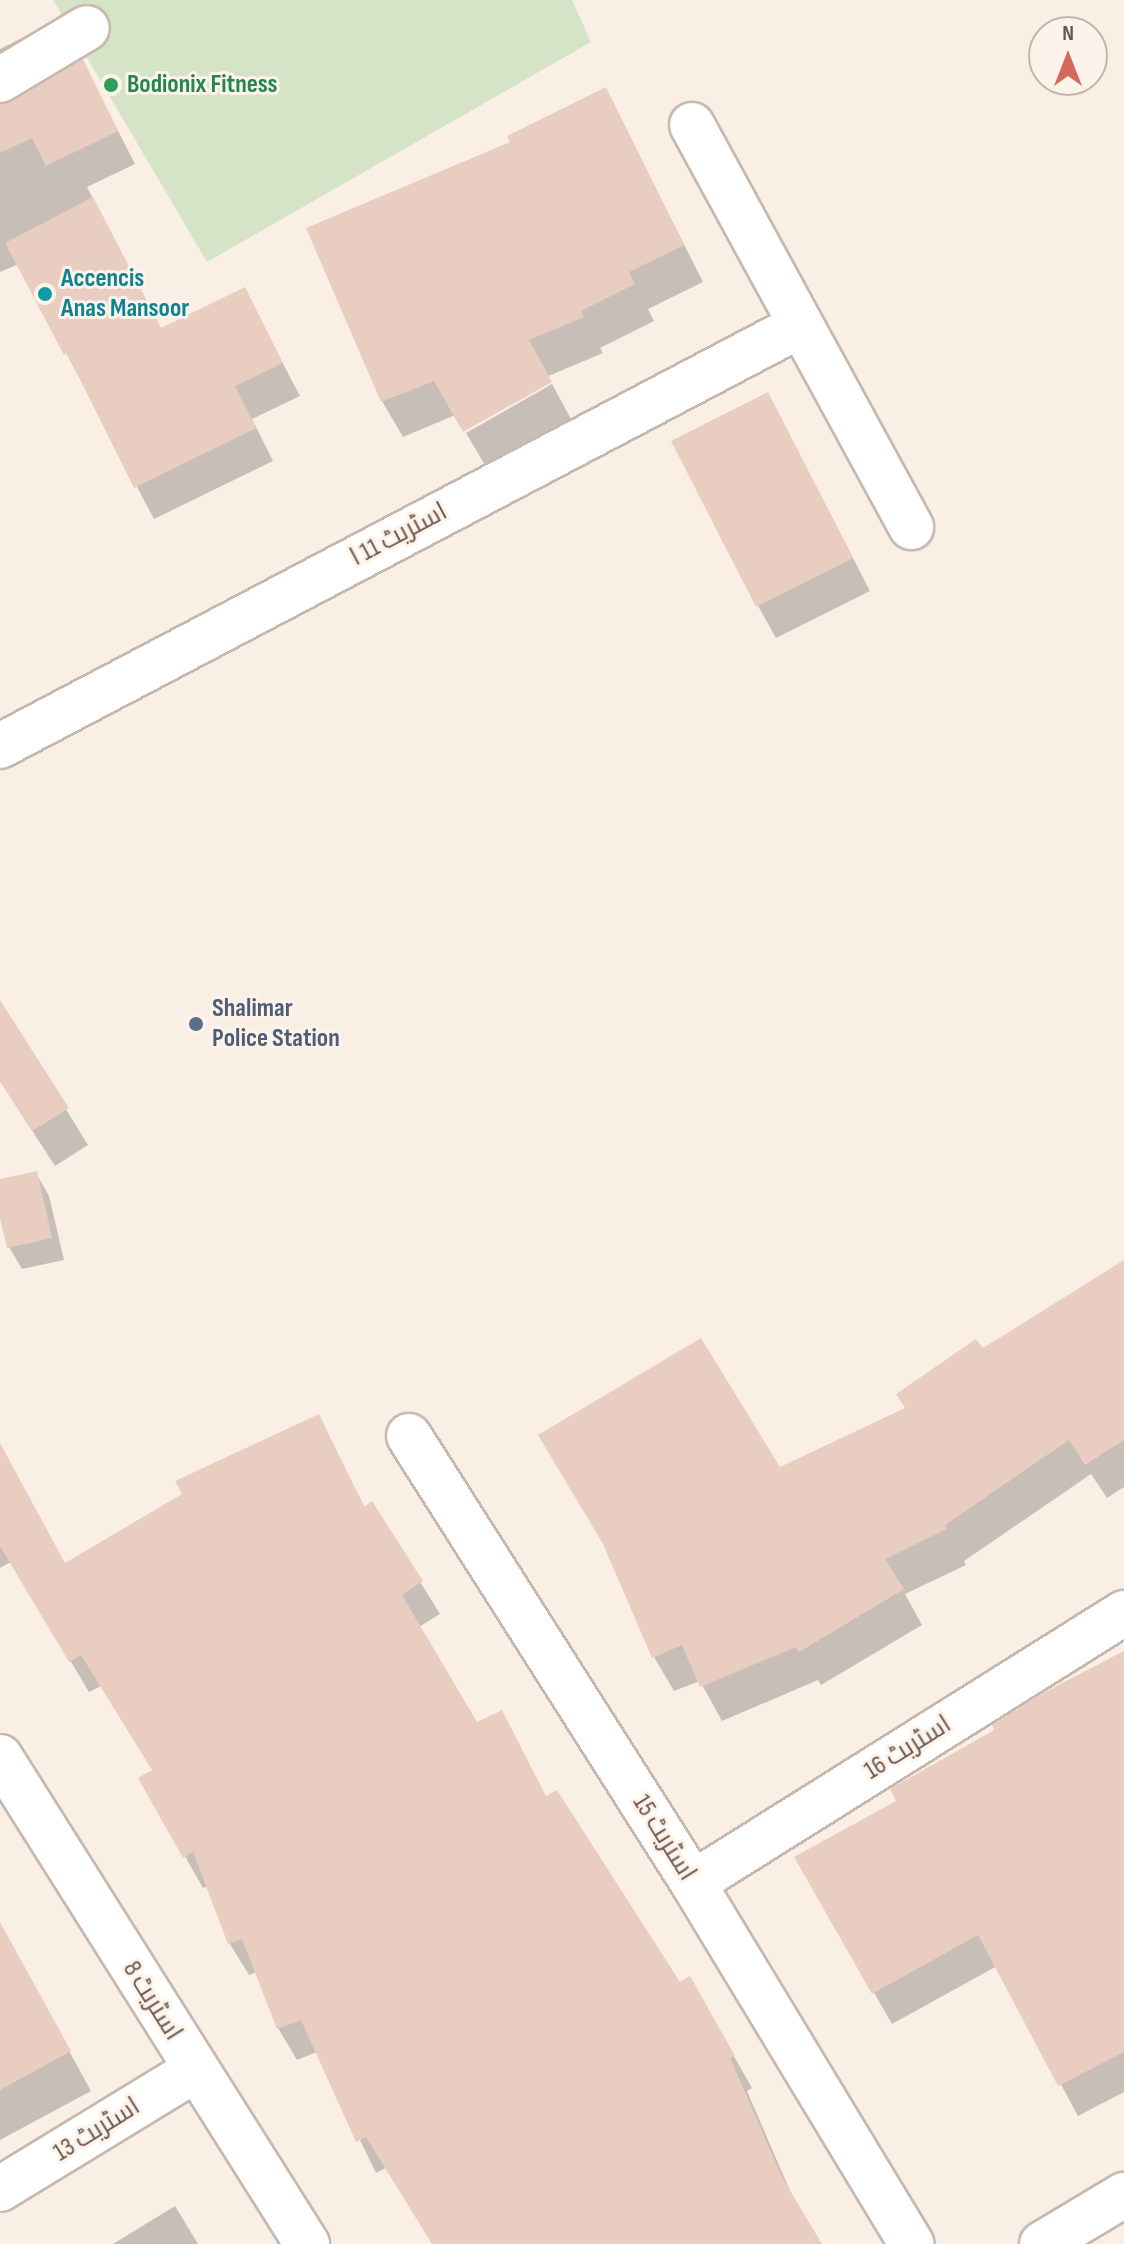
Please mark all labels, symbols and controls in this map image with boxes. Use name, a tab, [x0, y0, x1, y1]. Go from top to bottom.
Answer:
north arrow	[1028, 16, 1108, 96]
text: N	[1062, 20, 1074, 47]
place label: Bodionix Fitness	[127, 69, 278, 101]
marker: Bodionix Fitness	[102, 76, 120, 94]
place label: Accencis Anas Mansoor	[61, 263, 189, 324]
marker: Accencis Anas Mansoor	[36, 285, 54, 303]
street label: اسٹریٹ 11 ا	[345, 496, 453, 574]
place label: Shalimar Police Station	[212, 993, 340, 1054]
marker: Shalimar Police Station	[187, 1015, 205, 1033]
street label: اسٹریٹ 16	[859, 1709, 957, 1787]
street label: اسٹریٹ 15	[625, 1789, 703, 1887]
street label: اسٹریٹ 8	[116, 1956, 188, 2046]
street label: اسٹریٹ 13	[48, 2091, 146, 2169]

